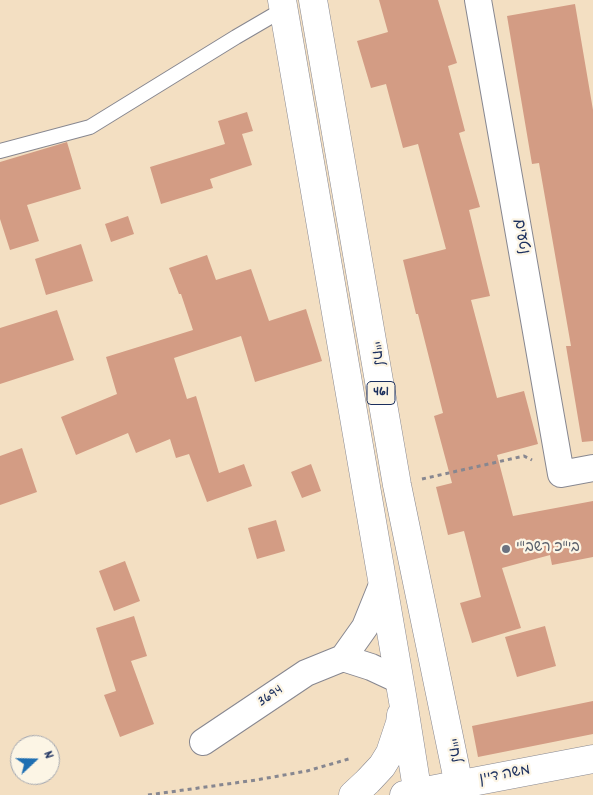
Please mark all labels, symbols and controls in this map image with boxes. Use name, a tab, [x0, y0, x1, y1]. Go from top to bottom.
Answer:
street label: נטעים	[508, 218, 532, 256]
street label: לח"י	[364, 340, 386, 368]
road number: 461	[367, 382, 395, 404]
place label: בי"כ רשב"י	[516, 540, 580, 558]
marker: בי"כ רשב"י	[500, 543, 512, 555]
street label: 3694	[255, 682, 287, 712]
north arrow	[10, 735, 60, 785]
street label: לח"י	[441, 737, 463, 765]
text: N	[37, 748, 59, 762]
street label: משה דיין	[478, 762, 532, 790]

